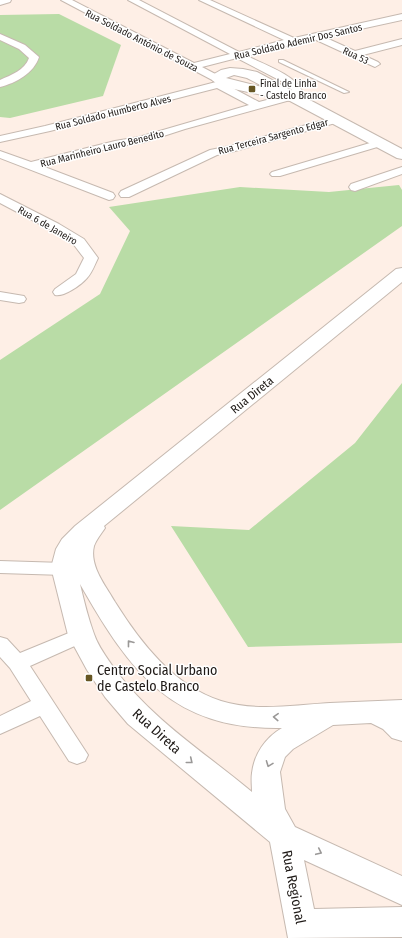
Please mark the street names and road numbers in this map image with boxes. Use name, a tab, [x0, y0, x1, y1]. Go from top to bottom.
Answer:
street label: Rua Soldado Antônio de Souza	[83, 7, 200, 75]
street label: Rua Soldado Ademir Dos Santos	[233, 21, 363, 63]
street label: Rua 53	[341, 45, 371, 67]
street label: Rua Soldado Humberto Alves	[54, 93, 172, 133]
street label: Rua Terceira Sargento Edgar	[217, 116, 330, 157]
street label: Rua Marinheiro Lauro Benedito	[39, 128, 165, 170]
street label: Rua 6 de Janeiro	[16, 204, 79, 248]
street label: Rua Direta	[228, 373, 276, 416]
street label: Rua Direta	[129, 705, 185, 758]
street label: Rua Regional	[278, 849, 309, 926]

